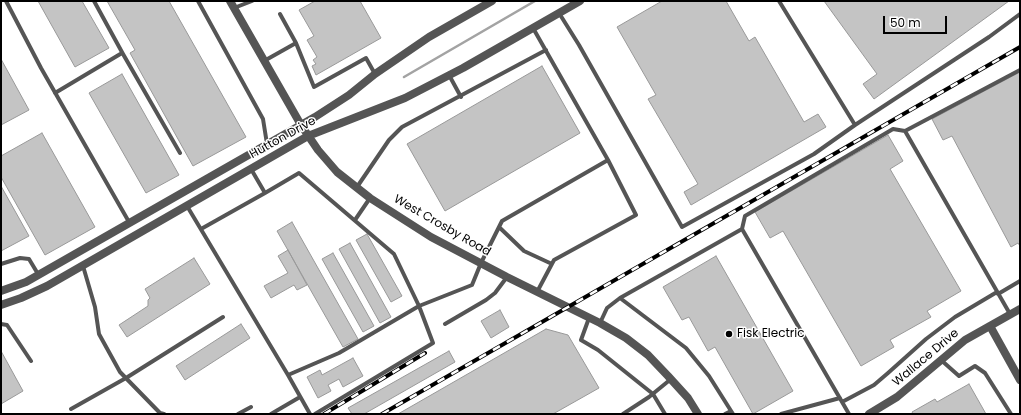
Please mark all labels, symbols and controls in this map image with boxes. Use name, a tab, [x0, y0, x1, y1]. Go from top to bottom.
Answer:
scale bar	[885, 8, 949, 34]
text: 50 m	[890, 14, 921, 31]
street label: Hutton Drive	[247, 114, 319, 162]
street label: West Crosby Road	[391, 192, 493, 260]
street label: Wallace Drive	[890, 326, 962, 390]
place label: Fisk Electric	[737, 327, 805, 341]
marker: Fisk Electric	[724, 329, 734, 339]

